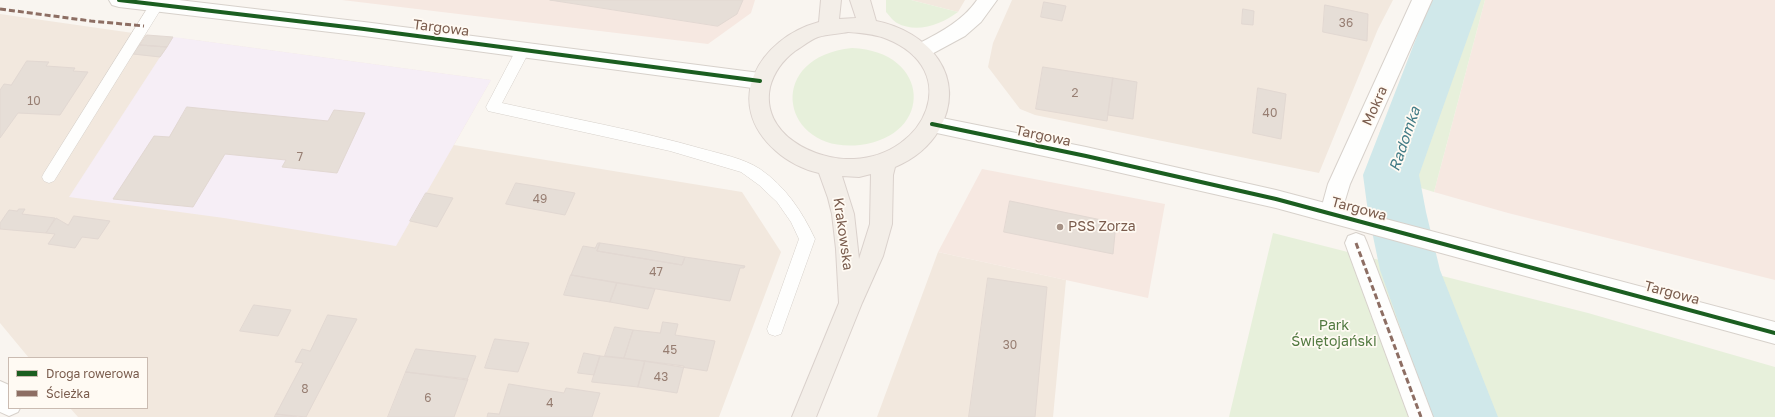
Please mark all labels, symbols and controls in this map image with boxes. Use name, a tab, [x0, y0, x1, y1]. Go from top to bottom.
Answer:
street label: Targowa	[412, 16, 470, 40]
house number: 36	[1339, 16, 1353, 30]
street label: Mokra	[1359, 84, 1391, 128]
house number: 2	[1072, 86, 1078, 100]
house number: 10	[27, 94, 41, 108]
water label: Radomka	[1386, 104, 1424, 174]
house number: 40	[1263, 106, 1277, 120]
street label: Targowa	[1014, 122, 1072, 150]
house number: 7	[297, 150, 303, 164]
house number: 49	[533, 192, 547, 206]
street label: Targowa	[1330, 194, 1388, 224]
street label: Krakowska	[830, 197, 856, 271]
place label: PSS Zorza	[1068, 219, 1136, 235]
marker: PSS Zorza	[1055, 222, 1065, 232]
house number: 47	[649, 265, 663, 279]
street label: Targowa	[1643, 278, 1701, 308]
park label: Park Świętojański	[1291, 318, 1377, 350]
house number: 30	[1003, 338, 1017, 352]
house number: 45	[663, 343, 677, 357]
legend	[8, 357, 148, 409]
text: Droga rowerowa	[46, 366, 139, 381]
house number: 43	[654, 370, 668, 384]
house number: 8	[301, 382, 309, 396]
text: Ścieżka	[46, 386, 90, 401]
house number: 6	[424, 391, 432, 405]
house number: 4	[546, 396, 554, 410]

